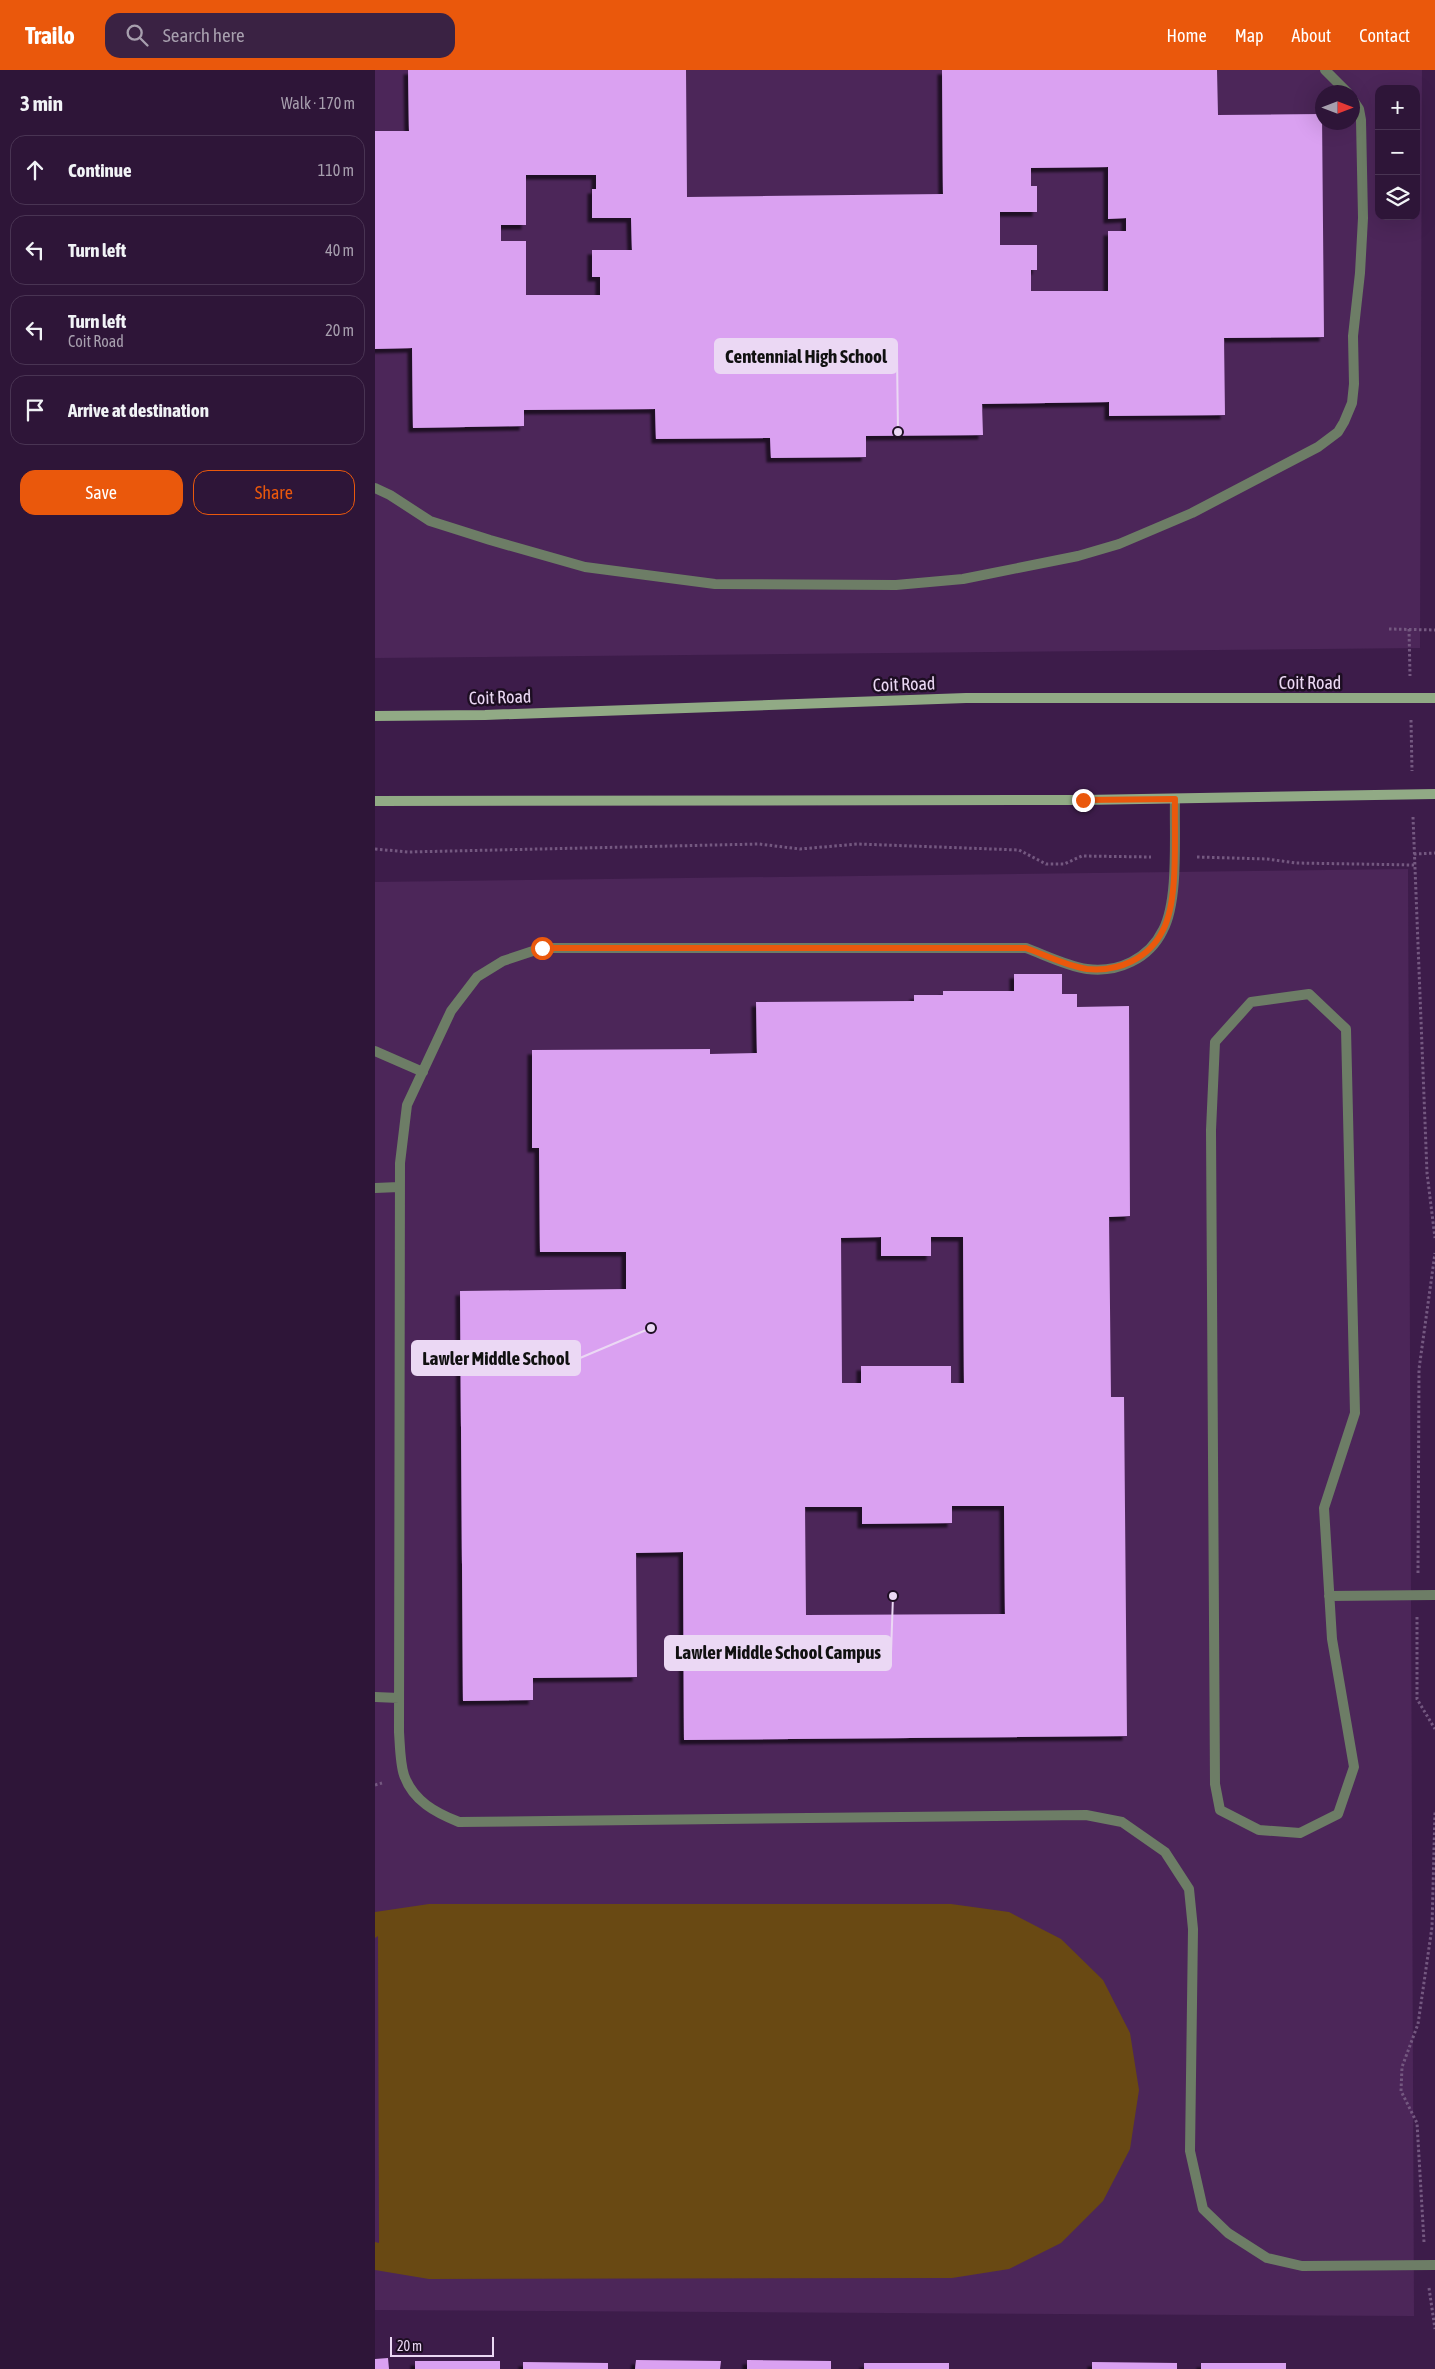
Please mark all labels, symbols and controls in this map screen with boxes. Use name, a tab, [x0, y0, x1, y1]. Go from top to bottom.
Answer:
search box	[105, 13, 455, 58]
icon: search	[123, 21, 151, 49]
text: Trailo	[25, 22, 75, 49]
text: Search here	[163, 24, 245, 46]
text: Home	[1167, 25, 1207, 46]
text: Map	[1235, 25, 1264, 46]
text: About	[1292, 25, 1331, 46]
text: Contact	[1359, 25, 1410, 46]
north arrow	[1315, 85, 1360, 130]
map controls	[1375, 85, 1420, 220]
button: +	[1375, 85, 1420, 130]
text: 3 min	[20, 91, 63, 115]
text: Walk · 170 m	[281, 94, 355, 112]
button: −	[1375, 130, 1420, 175]
icon: ahead	[21, 156, 49, 184]
text: Continue	[68, 159, 132, 181]
text: 110 m	[318, 161, 354, 179]
button: layers	[1375, 175, 1420, 220]
icon: left	[21, 236, 49, 264]
text: Turn left	[68, 239, 126, 261]
text: 40 m	[325, 241, 354, 259]
text: Turn left	[68, 310, 126, 332]
icon: left	[21, 316, 49, 344]
text: 20 m	[325, 321, 354, 339]
text: Coit Road	[68, 332, 124, 350]
callout: Centennial High School	[715, 339, 897, 373]
text: Centennial High School	[725, 345, 888, 367]
icon: arrive	[21, 396, 49, 424]
text: Arrive at destination	[68, 399, 209, 421]
button: Save	[20, 470, 183, 515]
button: Share	[193, 470, 355, 515]
street label: Coit Road	[872, 672, 936, 696]
street label: Coit Road	[1279, 672, 1341, 693]
street label: Coit Road	[468, 685, 532, 709]
route end	[1072, 789, 1095, 812]
route start	[531, 937, 554, 960]
callout: Lawler Middle School	[412, 1341, 580, 1375]
text: Lawler Middle School	[422, 1347, 571, 1369]
callout: Lawler Middle School Campus	[665, 1636, 891, 1670]
text: Lawler Middle School Campus	[675, 1641, 881, 1663]
scale bar	[390, 2334, 494, 2357]
text: 20 m	[397, 2338, 422, 2354]

